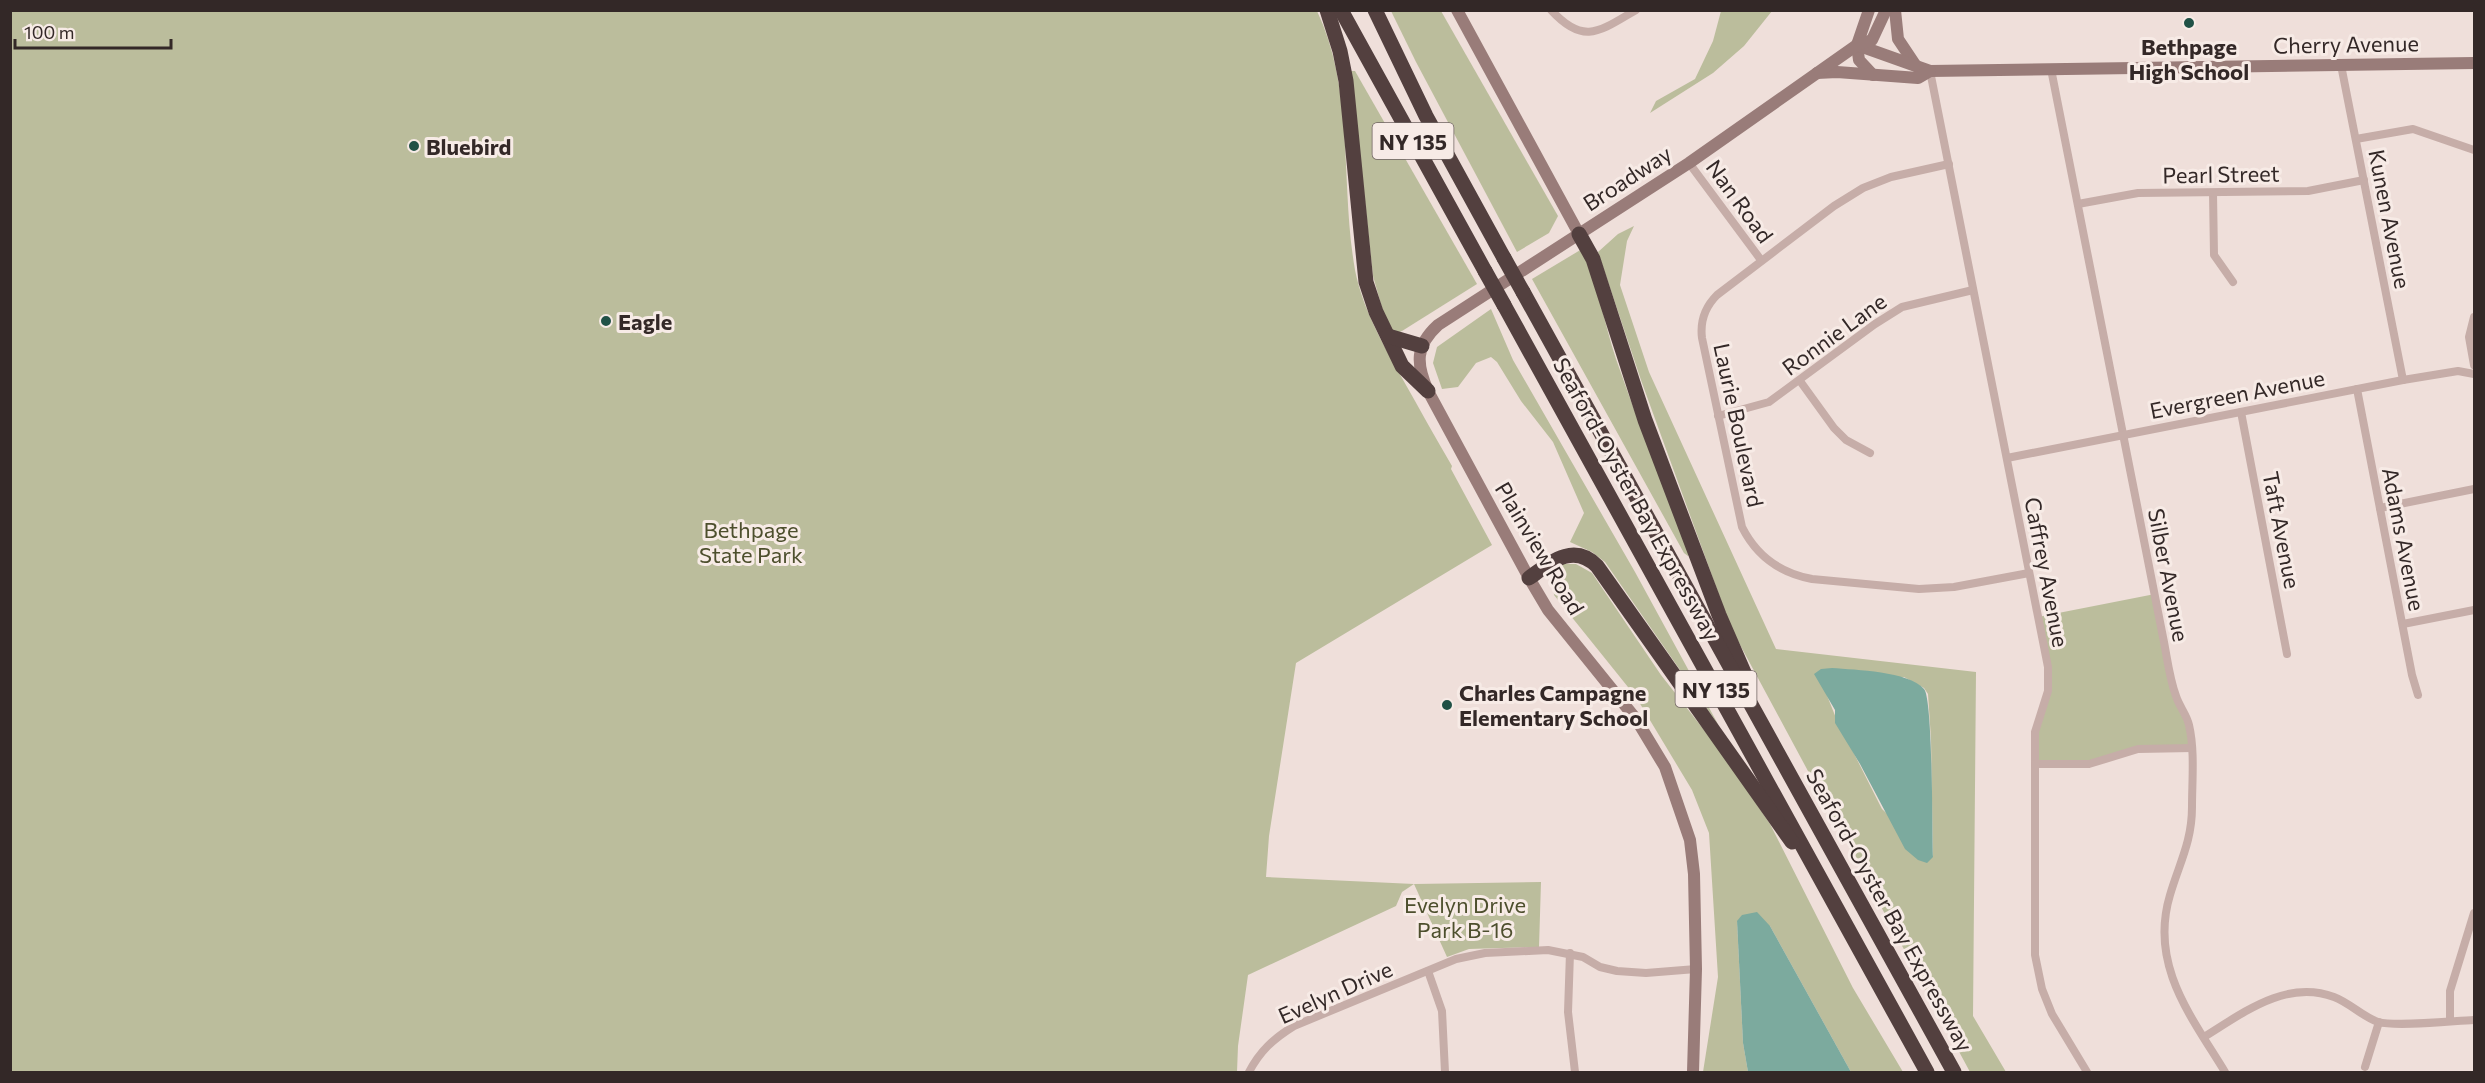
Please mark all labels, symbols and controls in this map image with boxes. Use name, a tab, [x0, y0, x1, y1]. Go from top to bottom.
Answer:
scale bar	[15, 12, 171, 50]
marker: Bethpage High School	[2182, 16, 2196, 30]
text: 100 m	[24, 21, 74, 43]
street label: Cherry Avenue	[2273, 29, 2419, 59]
place label: Bethpage High School	[2129, 33, 2249, 85]
road number: NY 135	[1372, 123, 1454, 159]
place label: Bluebird	[426, 133, 512, 160]
marker: Bluebird	[407, 139, 421, 153]
street label: Broadway	[1578, 139, 1676, 217]
street label: Kunen Avenue	[2363, 147, 2417, 291]
street label: Nan Road	[1701, 154, 1779, 248]
street label: Pearl Street	[2162, 159, 2280, 189]
street label: Ronnie Lane	[1777, 287, 1891, 381]
place label: Eagle	[618, 308, 672, 335]
marker: Eagle	[599, 314, 613, 328]
street label: Laurie Boulevard	[1708, 341, 1770, 509]
street label: Seaford-Oyster Bay Expressway	[1548, 353, 1726, 645]
street label: Evergreen Avenue	[2147, 364, 2327, 424]
street label: Adams Avenue	[2377, 465, 2431, 613]
street label: Taft Avenue	[2257, 469, 2307, 591]
street label: Plainview Road	[1490, 477, 1590, 619]
street label: Caffrey Avenue	[2019, 495, 2075, 649]
street label: Silber Avenue	[2143, 506, 2195, 644]
park label: Bethpage State Park	[699, 516, 803, 568]
road number: NY 135	[1676, 671, 1756, 707]
place label: Charles Campagne Elementary School	[1459, 679, 1648, 731]
marker: Charles Campagne Elementary School	[1440, 698, 1454, 712]
street label: Seaford-Oyster Bay Expressway	[1801, 764, 1979, 1056]
park label: Evelyn Drive Park B-16	[1404, 891, 1526, 943]
street label: Evelyn Drive	[1274, 955, 1396, 1029]

